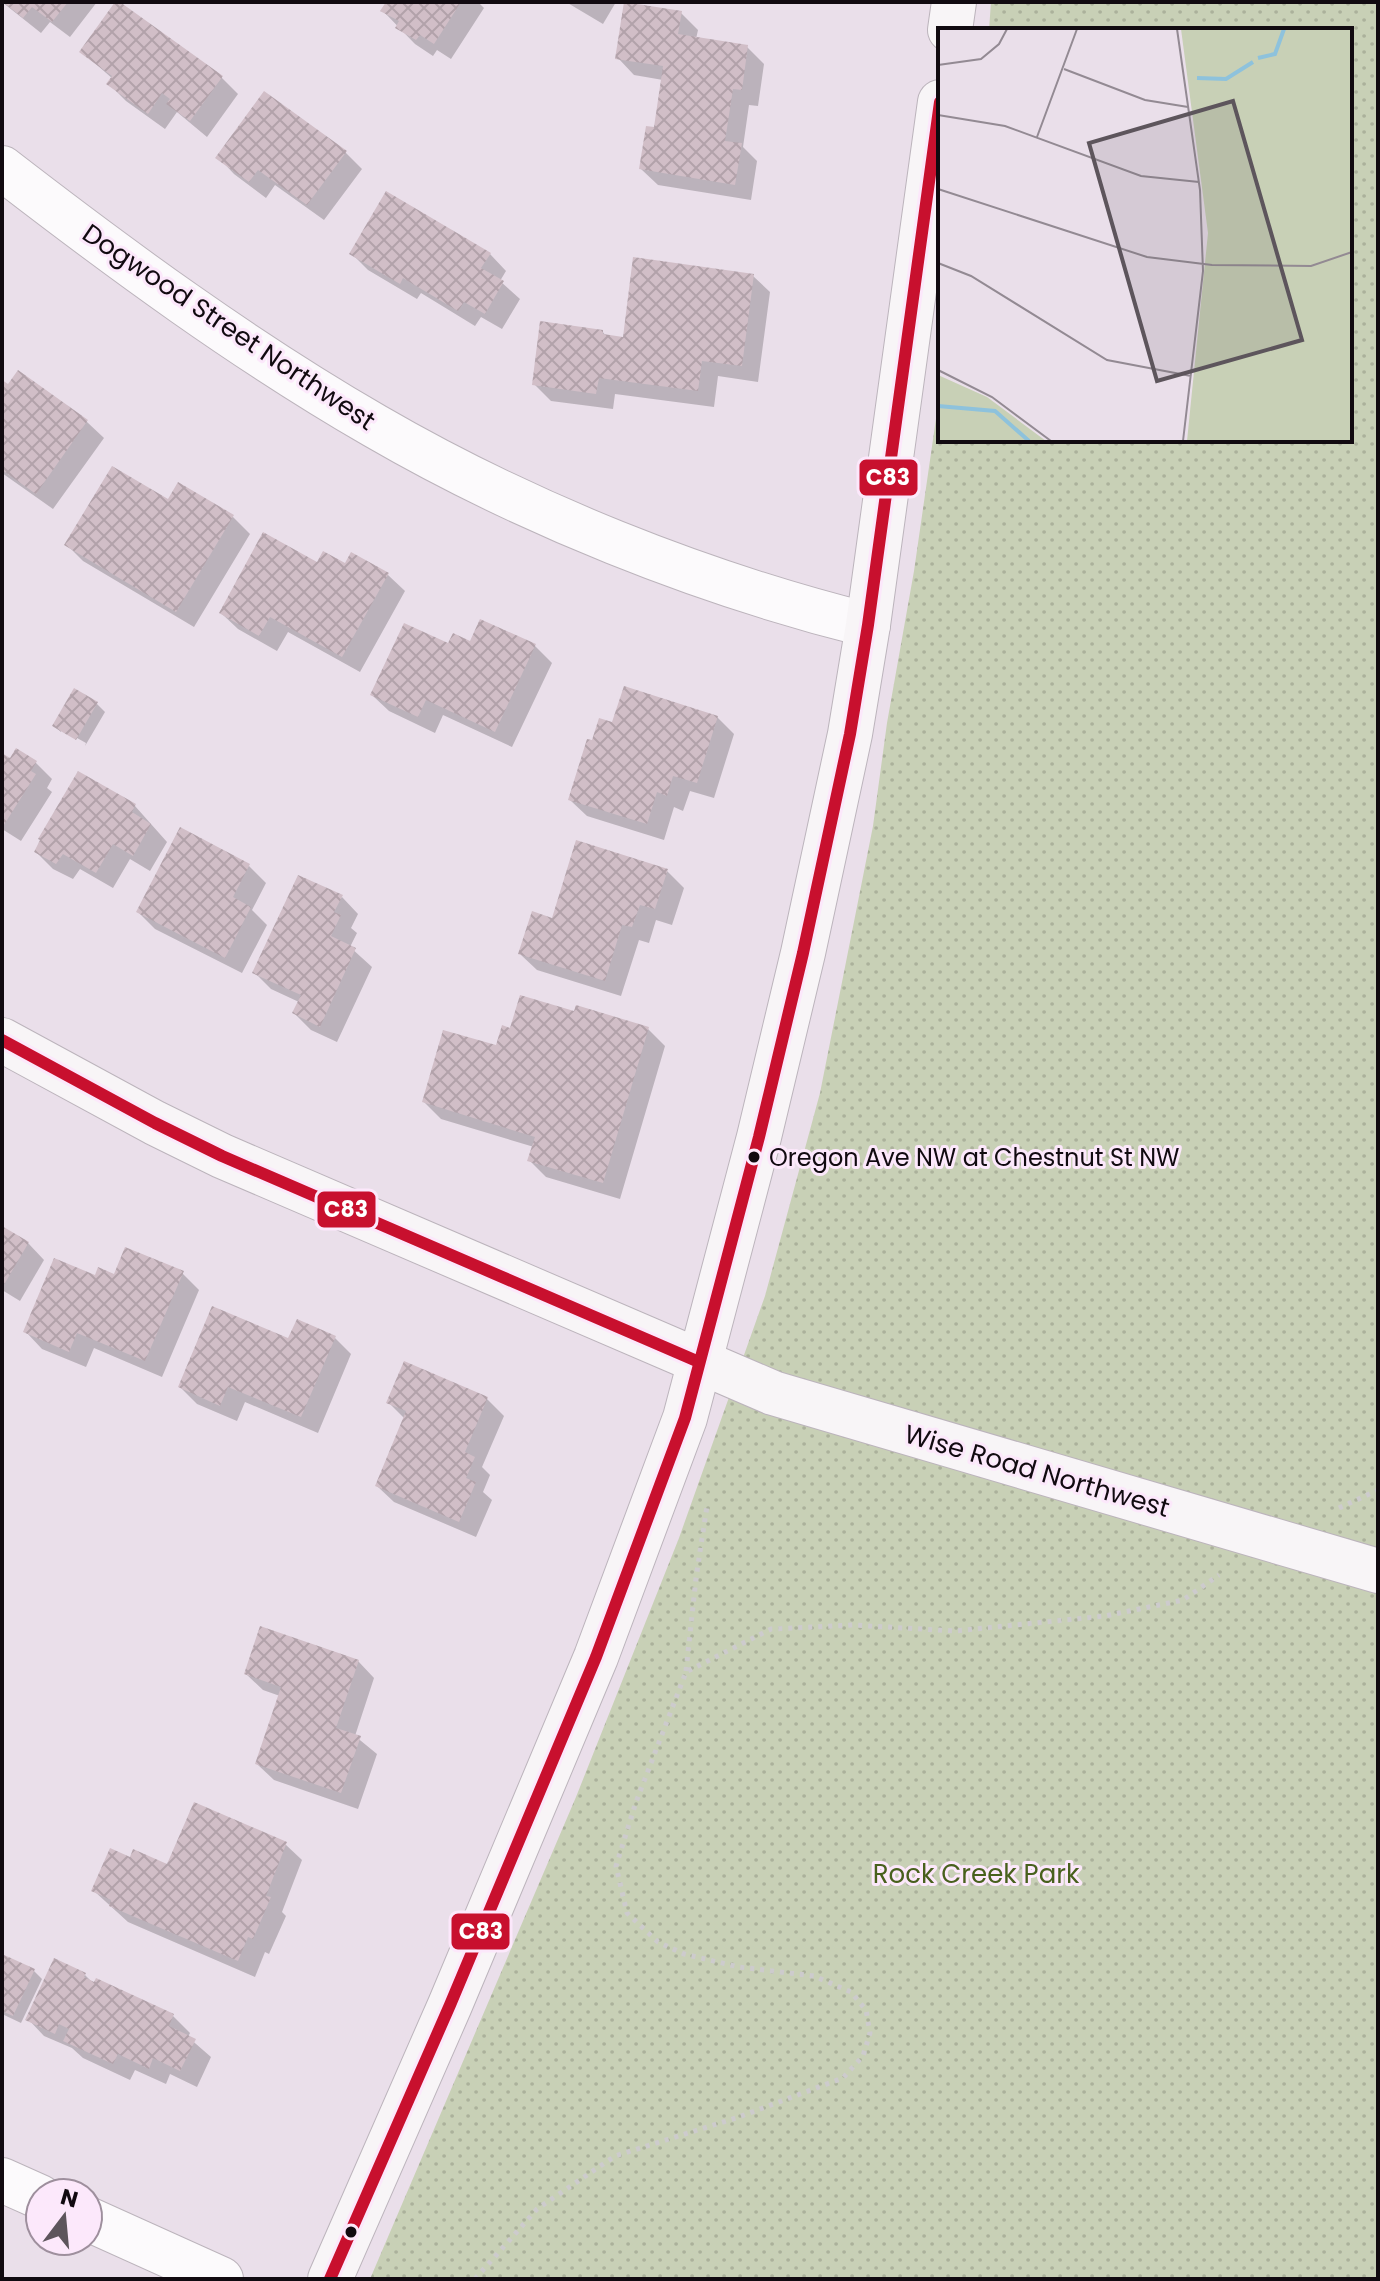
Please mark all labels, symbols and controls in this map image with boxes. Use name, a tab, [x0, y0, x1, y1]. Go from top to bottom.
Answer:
inset map	[938, 28, 1352, 442]
street label: Dogwood Street Northwest	[76, 215, 382, 439]
line badge: C83	[858, 458, 919, 497]
text: C83	[866, 462, 910, 493]
place label: Oregon Ave NW at Chestnut St NW	[769, 1141, 1179, 1174]
marker: Oregon Ave NW at Chestnut St NW	[746, 1149, 762, 1165]
line badge: C83	[316, 1190, 377, 1229]
text: C83	[324, 1194, 368, 1225]
street label: Wise Road Northwest	[900, 1416, 1174, 1526]
park label: Rock Creek Park	[873, 1856, 1080, 1892]
line badge: C83	[450, 1912, 511, 1951]
text: C83	[459, 1916, 503, 1947]
north arrow	[24, 2177, 104, 2257]
text: N	[57, 2181, 82, 2215]
unlabelled marker	[343, 2224, 359, 2240]

